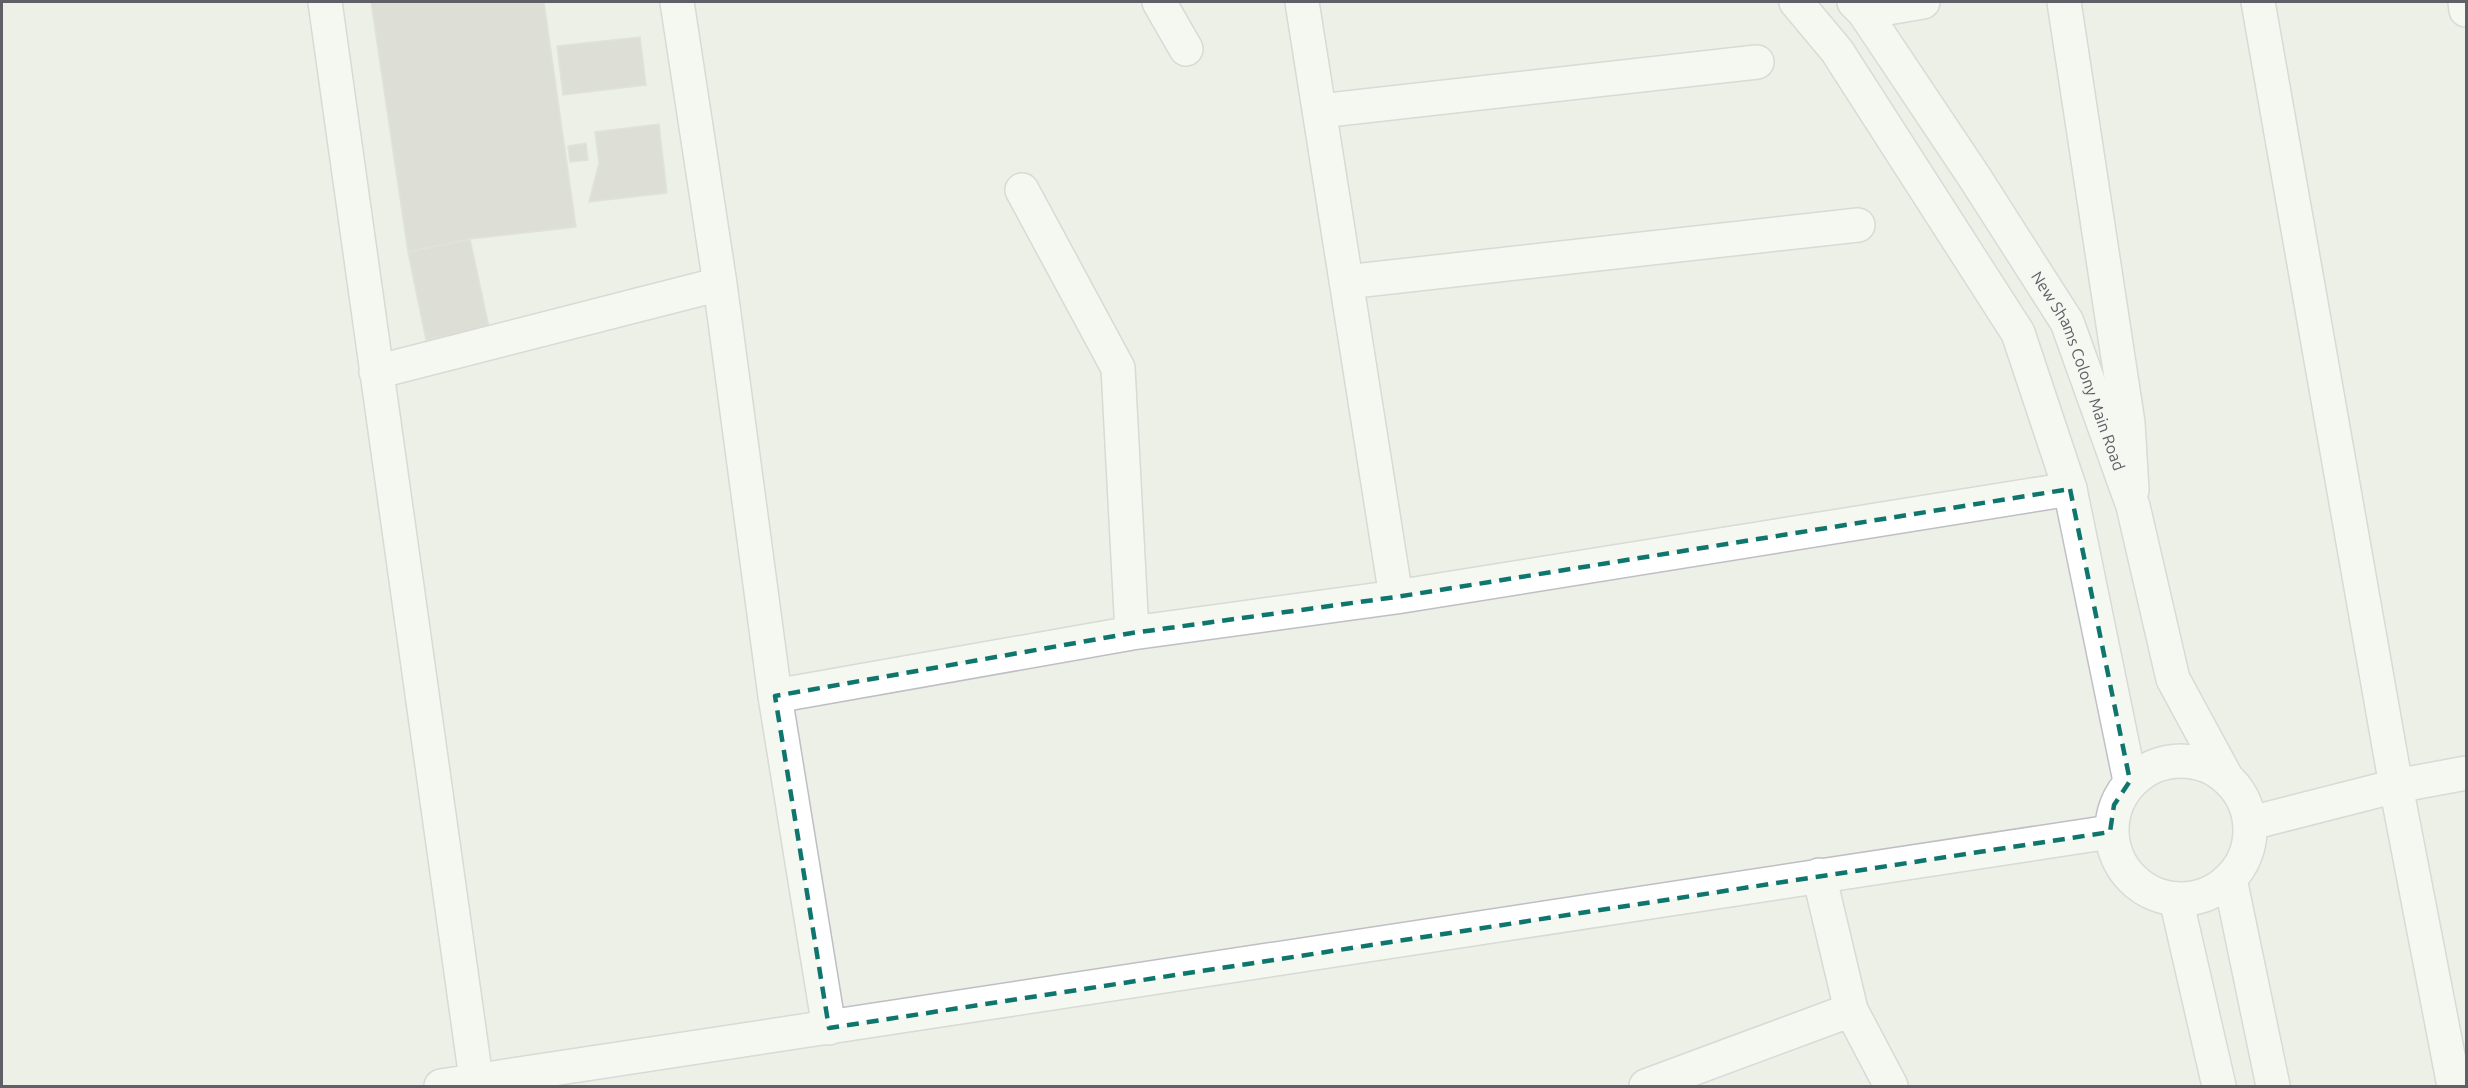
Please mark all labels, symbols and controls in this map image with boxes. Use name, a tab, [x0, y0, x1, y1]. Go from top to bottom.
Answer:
street label: New Shams Colony Main Road	[2028, 268, 2128, 473]

